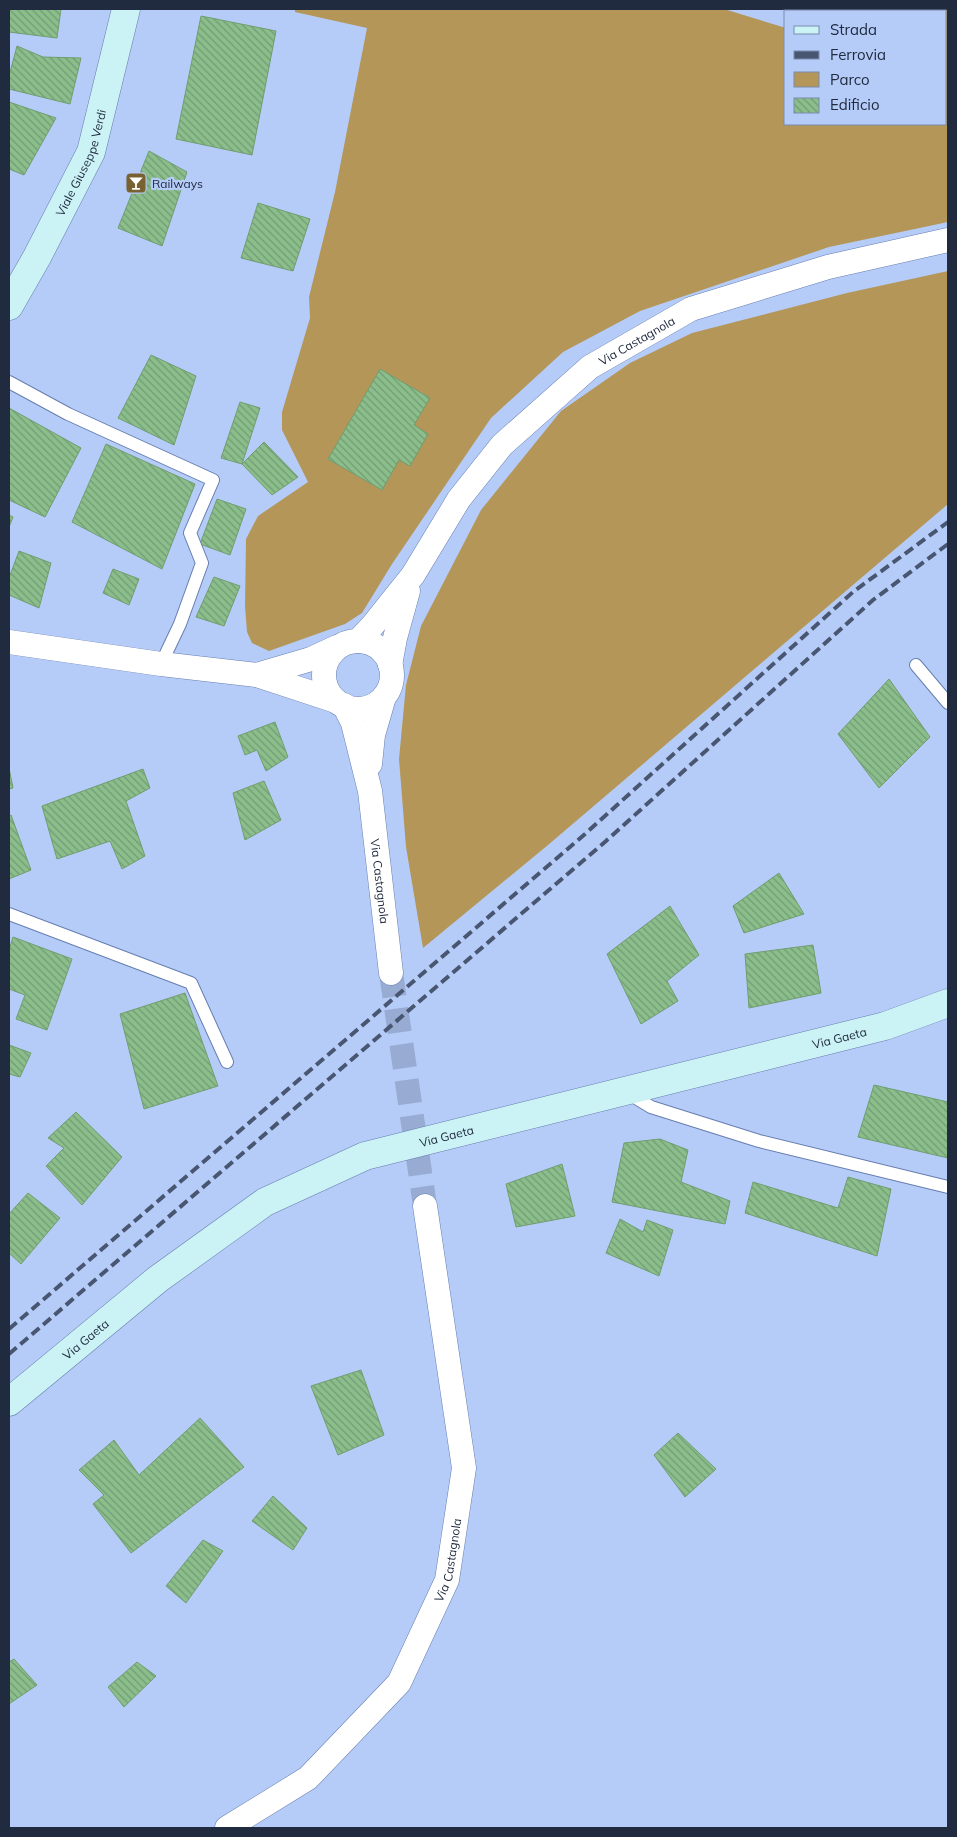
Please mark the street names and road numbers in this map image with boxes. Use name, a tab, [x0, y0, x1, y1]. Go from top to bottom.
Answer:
street label: Viale Giuseppe Verdi	[52, 108, 109, 218]
street label: Via Castagnola	[596, 313, 677, 368]
street label: Via Castagnola	[368, 838, 393, 924]
street label: Via Gaeta	[811, 1023, 868, 1051]
street label: Via Gaeta	[418, 1122, 475, 1150]
street label: Via Gaeta	[59, 1316, 112, 1362]
street label: Via Castagnola	[430, 1517, 464, 1604]

